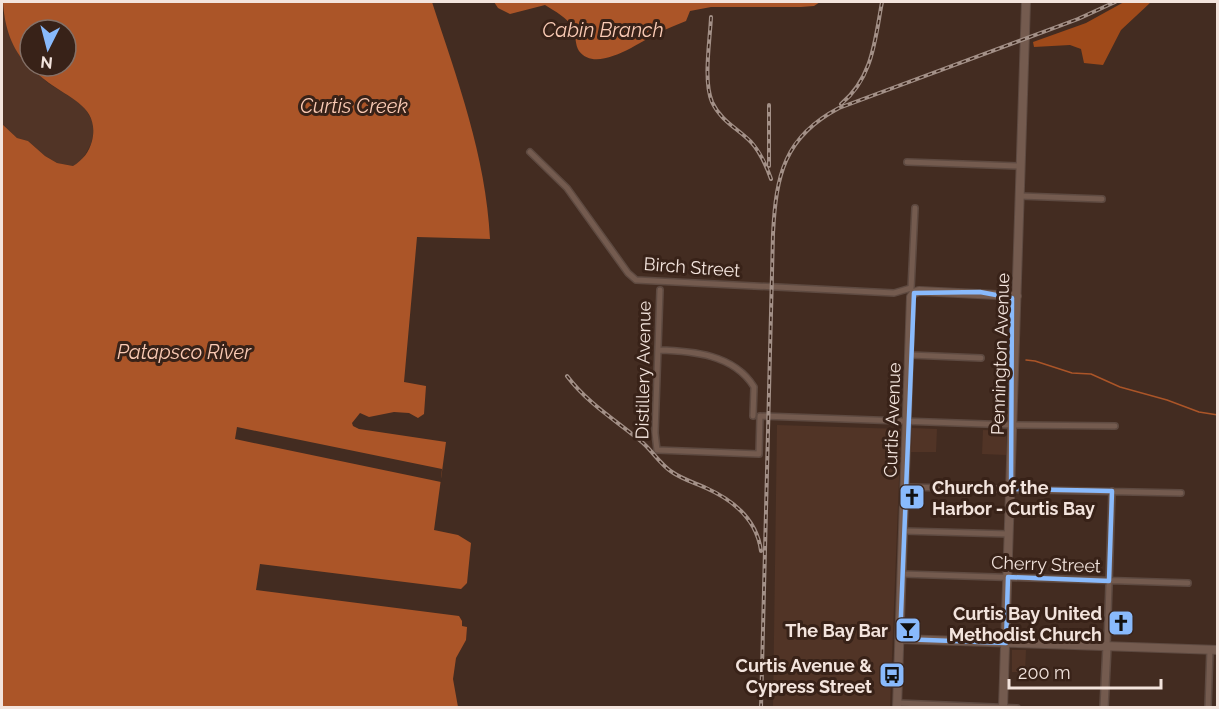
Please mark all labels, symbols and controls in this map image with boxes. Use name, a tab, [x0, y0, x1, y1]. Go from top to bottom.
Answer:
north arrow	[18, 18, 78, 78]
water label: Cabin Branch	[542, 18, 664, 42]
text: N	[39, 52, 54, 73]
water label: Curtis Creek	[300, 94, 408, 118]
street label: Birch Street	[643, 253, 741, 281]
street label: Pennington Avenue	[987, 272, 1013, 436]
street label: Distillery Avenue	[631, 300, 655, 439]
water label: Patapsco River	[117, 340, 252, 364]
street label: Curtis Avenue	[879, 362, 905, 478]
place label: Church of the Harbor - Curtis Bay	[932, 477, 1095, 519]
church icon: Church of the Harbor - Curtis Bay	[897, 482, 927, 512]
street label: Cherry Street	[991, 552, 1101, 576]
place label: Curtis Bay United Methodist Church	[949, 603, 1102, 645]
church icon: Curtis Bay United Methodist Church	[1106, 608, 1136, 638]
bar icon: The Bay Bar	[893, 615, 923, 645]
place label: The Bay Bar	[785, 620, 888, 641]
scale bar	[1009, 652, 1160, 690]
place label: Curtis Avenue & Cypress Street	[736, 655, 872, 697]
bus stop icon: Curtis Avenue & Cypress Street	[877, 660, 907, 690]
text: 200 m	[1018, 662, 1071, 683]

